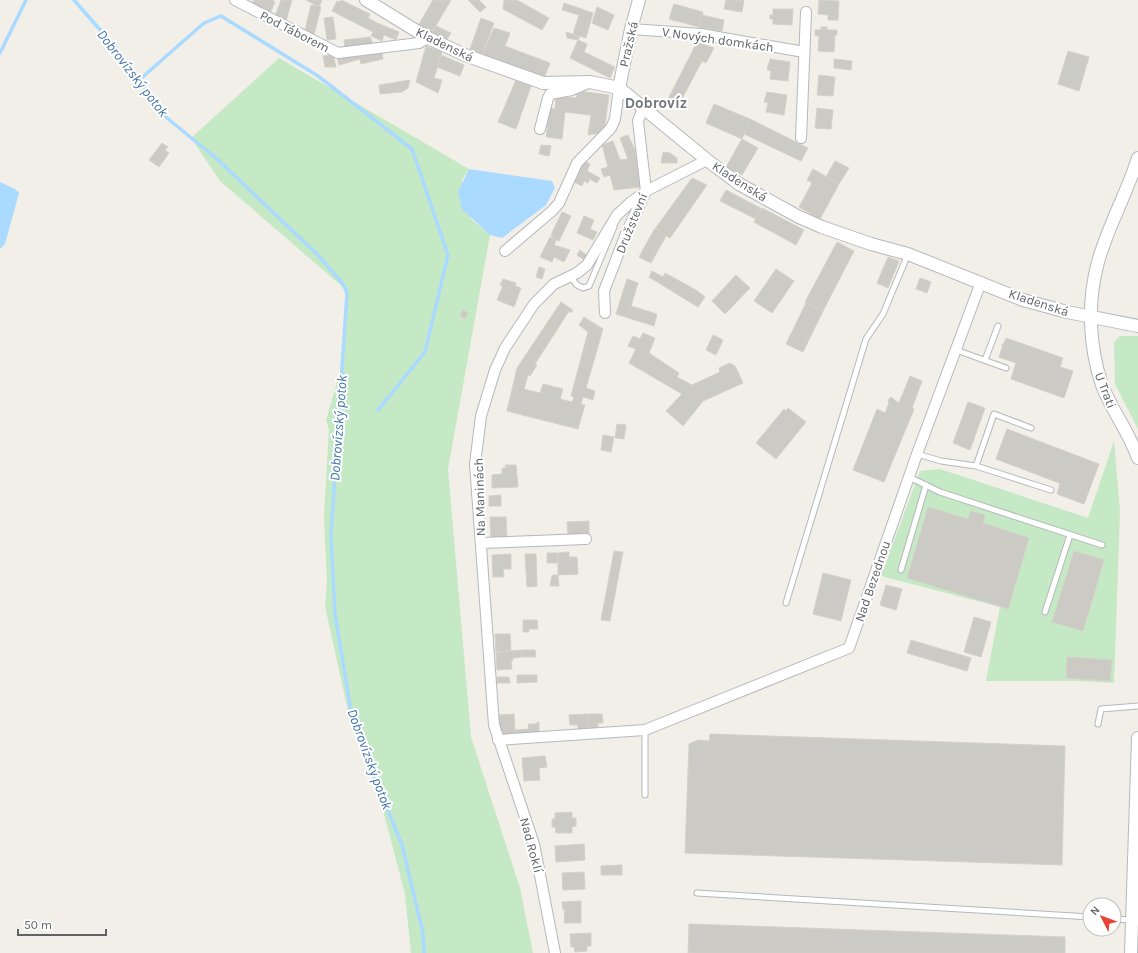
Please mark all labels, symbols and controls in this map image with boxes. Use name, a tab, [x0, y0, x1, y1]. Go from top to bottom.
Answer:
street label: Pod Táborem	[258, 8, 332, 55]
street label: Pražská	[616, 20, 641, 68]
street label: Kladenská	[414, 24, 476, 65]
street label: V Nových domkách	[661, 24, 775, 55]
water label: Dobrovízský potok	[93, 26, 172, 121]
district label: Dobrovíz	[625, 94, 687, 112]
street label: Kladenská	[710, 158, 770, 205]
street label: Družstevní	[613, 191, 650, 256]
street label: Kladenská	[1007, 286, 1071, 319]
street label: U Trati	[1092, 370, 1119, 410]
water label: Dobrovízský potok	[326, 374, 351, 482]
street label: Na Maninách	[471, 457, 488, 537]
street label: Nad Bezednou	[852, 539, 893, 624]
water label: Dobrovízský potok	[343, 706, 396, 813]
street label: Nad Roklí	[517, 816, 546, 875]
north arrow	[1082, 897, 1122, 937]
text: N	[1087, 903, 1102, 918]
scale bar	[18, 911, 106, 937]
text: 50 m	[24, 918, 52, 932]

